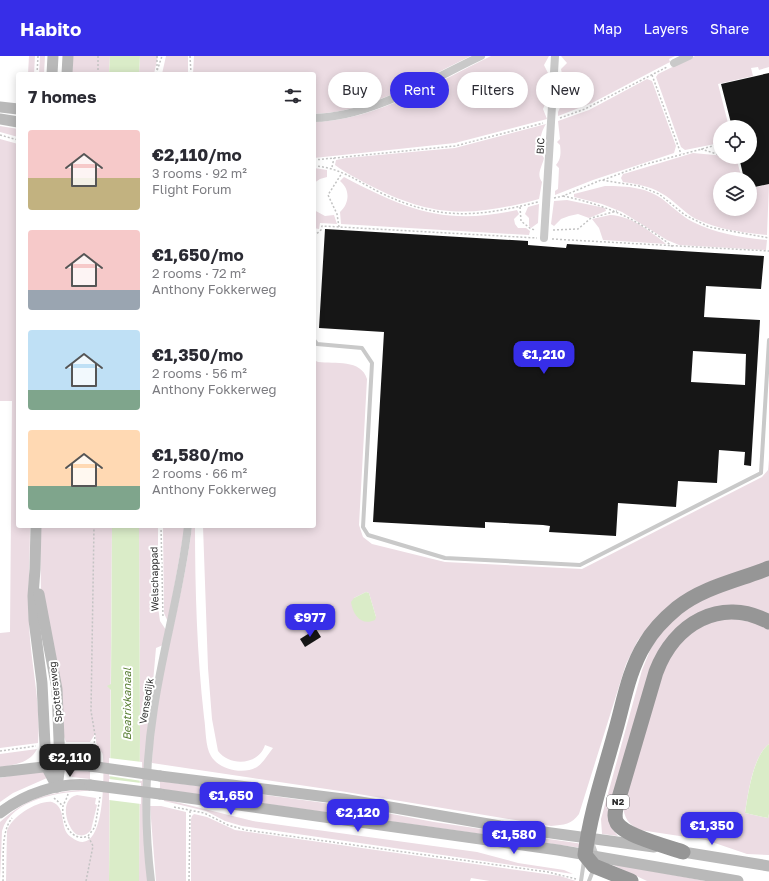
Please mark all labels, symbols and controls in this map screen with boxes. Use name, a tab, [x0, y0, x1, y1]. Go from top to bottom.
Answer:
text: Habito	[20, 17, 81, 40]
text: Map	[593, 20, 622, 37]
text: Layers	[644, 20, 688, 37]
text: Share	[710, 20, 749, 37]
chip: Buy	[328, 72, 382, 108]
chip: Rent	[390, 72, 449, 108]
chip: Filters	[457, 72, 528, 108]
chip: New	[536, 72, 594, 108]
icon: filters	[282, 85, 304, 107]
text: 7 homes	[28, 86, 96, 107]
map controls	[713, 120, 757, 216]
button: locate	[713, 120, 757, 164]
street label: BIC	[533, 137, 547, 155]
text: €2,110/mo	[152, 144, 242, 165]
icon: home	[60, 146, 108, 194]
text: 3 rooms · 92 m²	[152, 165, 247, 181]
button: layers	[713, 172, 757, 216]
text: Flight Forum	[152, 181, 232, 197]
text: €1,650/mo	[152, 244, 244, 265]
icon: home	[60, 246, 108, 294]
text: 2 rooms · 72 m²	[152, 265, 246, 281]
text: Anthony Fokkerweg	[152, 281, 276, 297]
pin: €1,210	[511, 341, 577, 375]
text: €1,350/mo	[152, 344, 243, 365]
icon: home	[60, 346, 108, 394]
text: €1,210	[522, 346, 566, 362]
text: 2 rooms · 56 m²	[152, 365, 247, 381]
text: Anthony Fokkerweg	[152, 381, 276, 397]
text: €1,580/mo	[152, 444, 244, 465]
icon: home	[60, 446, 108, 494]
text: 2 rooms · 66 m²	[152, 465, 247, 481]
text: Anthony Fokkerweg	[152, 481, 276, 497]
street label: Welschappad	[147, 546, 161, 612]
pin: €977	[286, 604, 334, 638]
text: €977	[294, 609, 326, 625]
street label: Spottersweg	[46, 661, 64, 723]
water label: Beatrixkanaal	[120, 667, 133, 740]
street label: Vensedijk	[136, 677, 156, 725]
pin: €2,110	[37, 744, 103, 778]
text: €2,110	[48, 749, 92, 765]
pin: €1,650	[198, 782, 264, 816]
text: €1,650	[209, 787, 253, 803]
road number: N2	[607, 795, 629, 809]
pin: €2,120	[325, 799, 391, 833]
text: €2,120	[336, 804, 380, 820]
pin: €1,350	[679, 812, 745, 846]
text: €1,350	[690, 817, 734, 833]
pin: €1,580	[481, 821, 547, 855]
text: €1,580	[492, 826, 536, 842]

